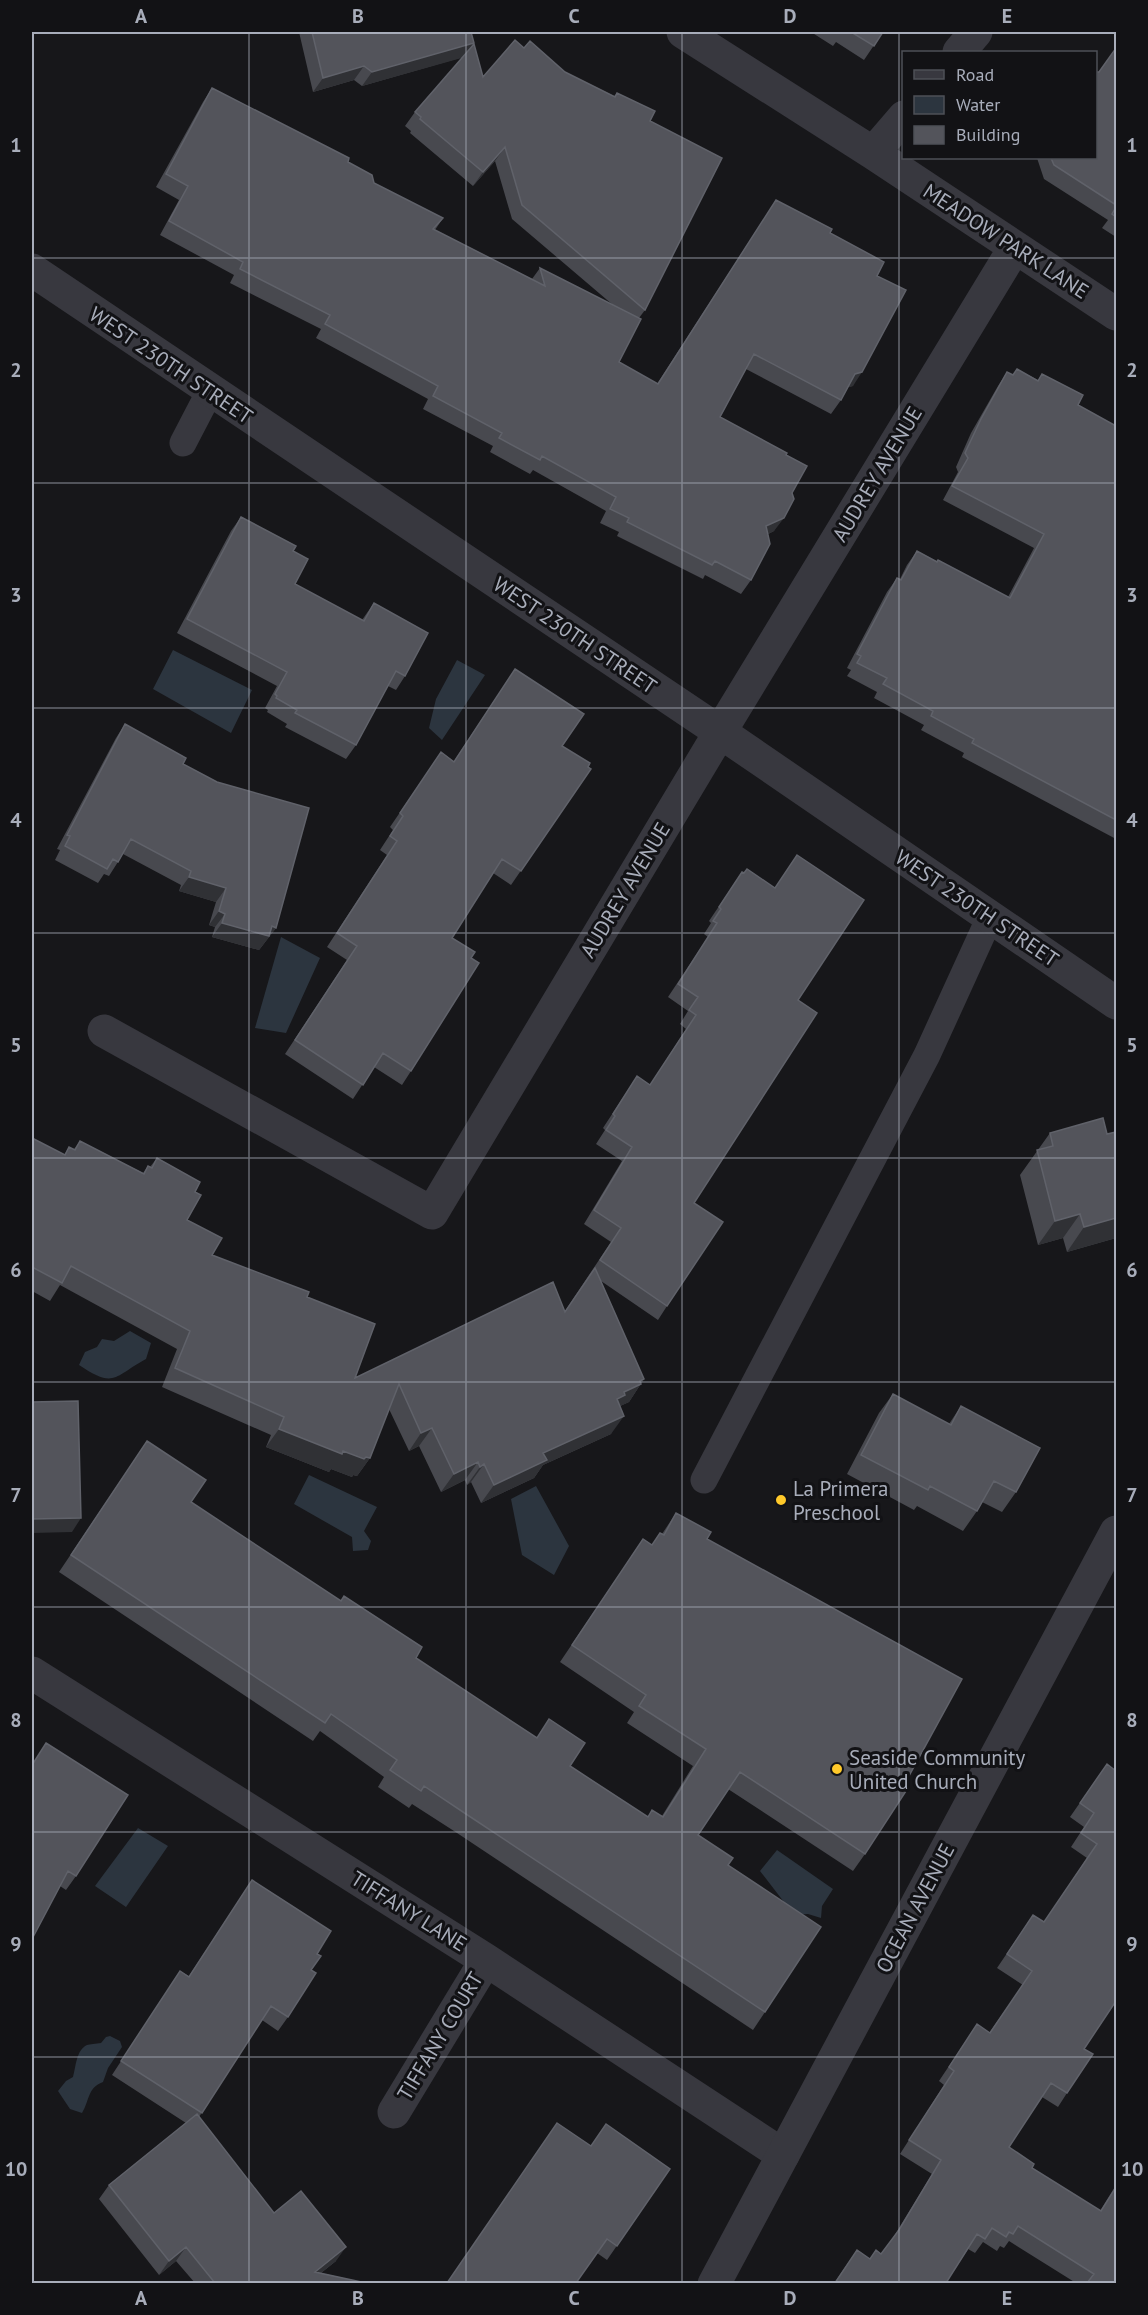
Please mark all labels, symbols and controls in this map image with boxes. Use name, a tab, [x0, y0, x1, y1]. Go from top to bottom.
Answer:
text: A	[135, 3, 148, 29]
text: B	[352, 3, 364, 29]
text: C	[568, 3, 580, 29]
text: D	[784, 3, 797, 29]
text: E	[1002, 3, 1012, 29]
legend	[902, 51, 1097, 159]
text: Road	[956, 63, 994, 86]
text: Water	[956, 93, 1000, 116]
text: Building	[956, 123, 1020, 146]
text: 1	[10, 132, 22, 158]
text: 1	[1126, 132, 1138, 158]
street label: MEADOW PARK LANE	[918, 177, 1094, 305]
street label: WEST 230TH STREET	[84, 300, 258, 430]
text: 2	[10, 357, 22, 383]
text: 2	[1126, 357, 1138, 383]
street label: AUDREY AVENUE	[826, 401, 928, 547]
street label: WEST 230TH STREET	[488, 570, 662, 700]
text: 3	[10, 582, 22, 608]
text: 3	[1126, 582, 1138, 608]
text: 4	[10, 807, 22, 833]
text: 4	[1126, 807, 1138, 833]
street label: AUDREY AVENUE	[574, 817, 676, 963]
street label: WEST 230TH STREET	[890, 843, 1064, 973]
text: 5	[10, 1032, 22, 1058]
text: 5	[1126, 1032, 1138, 1058]
text: 6	[10, 1257, 22, 1283]
text: 6	[1126, 1257, 1138, 1283]
place label: La Primera Preschool	[793, 1475, 889, 1526]
text: 7	[10, 1482, 22, 1508]
text: 7	[1126, 1482, 1138, 1508]
marker: La Primera Preschool	[774, 1493, 788, 1507]
text: 8	[10, 1707, 22, 1733]
text: 8	[1126, 1707, 1138, 1733]
place label: Seaside Community United Church	[849, 1744, 1025, 1795]
marker: Seaside Community United Church	[830, 1762, 844, 1776]
street label: OCEAN AVENUE	[870, 1839, 960, 1977]
street label: TIFFANY LANE	[346, 1865, 472, 1957]
text: 9	[10, 1931, 22, 1957]
text: 9	[1126, 1931, 1138, 1957]
street label: TIFFANY COURT	[391, 1967, 489, 2105]
text: 10	[5, 2156, 27, 2182]
text: 10	[1121, 2156, 1143, 2182]
text: A	[135, 2285, 148, 2311]
text: B	[352, 2285, 364, 2311]
text: C	[568, 2285, 580, 2311]
text: D	[784, 2285, 797, 2311]
text: E	[1002, 2285, 1012, 2311]

